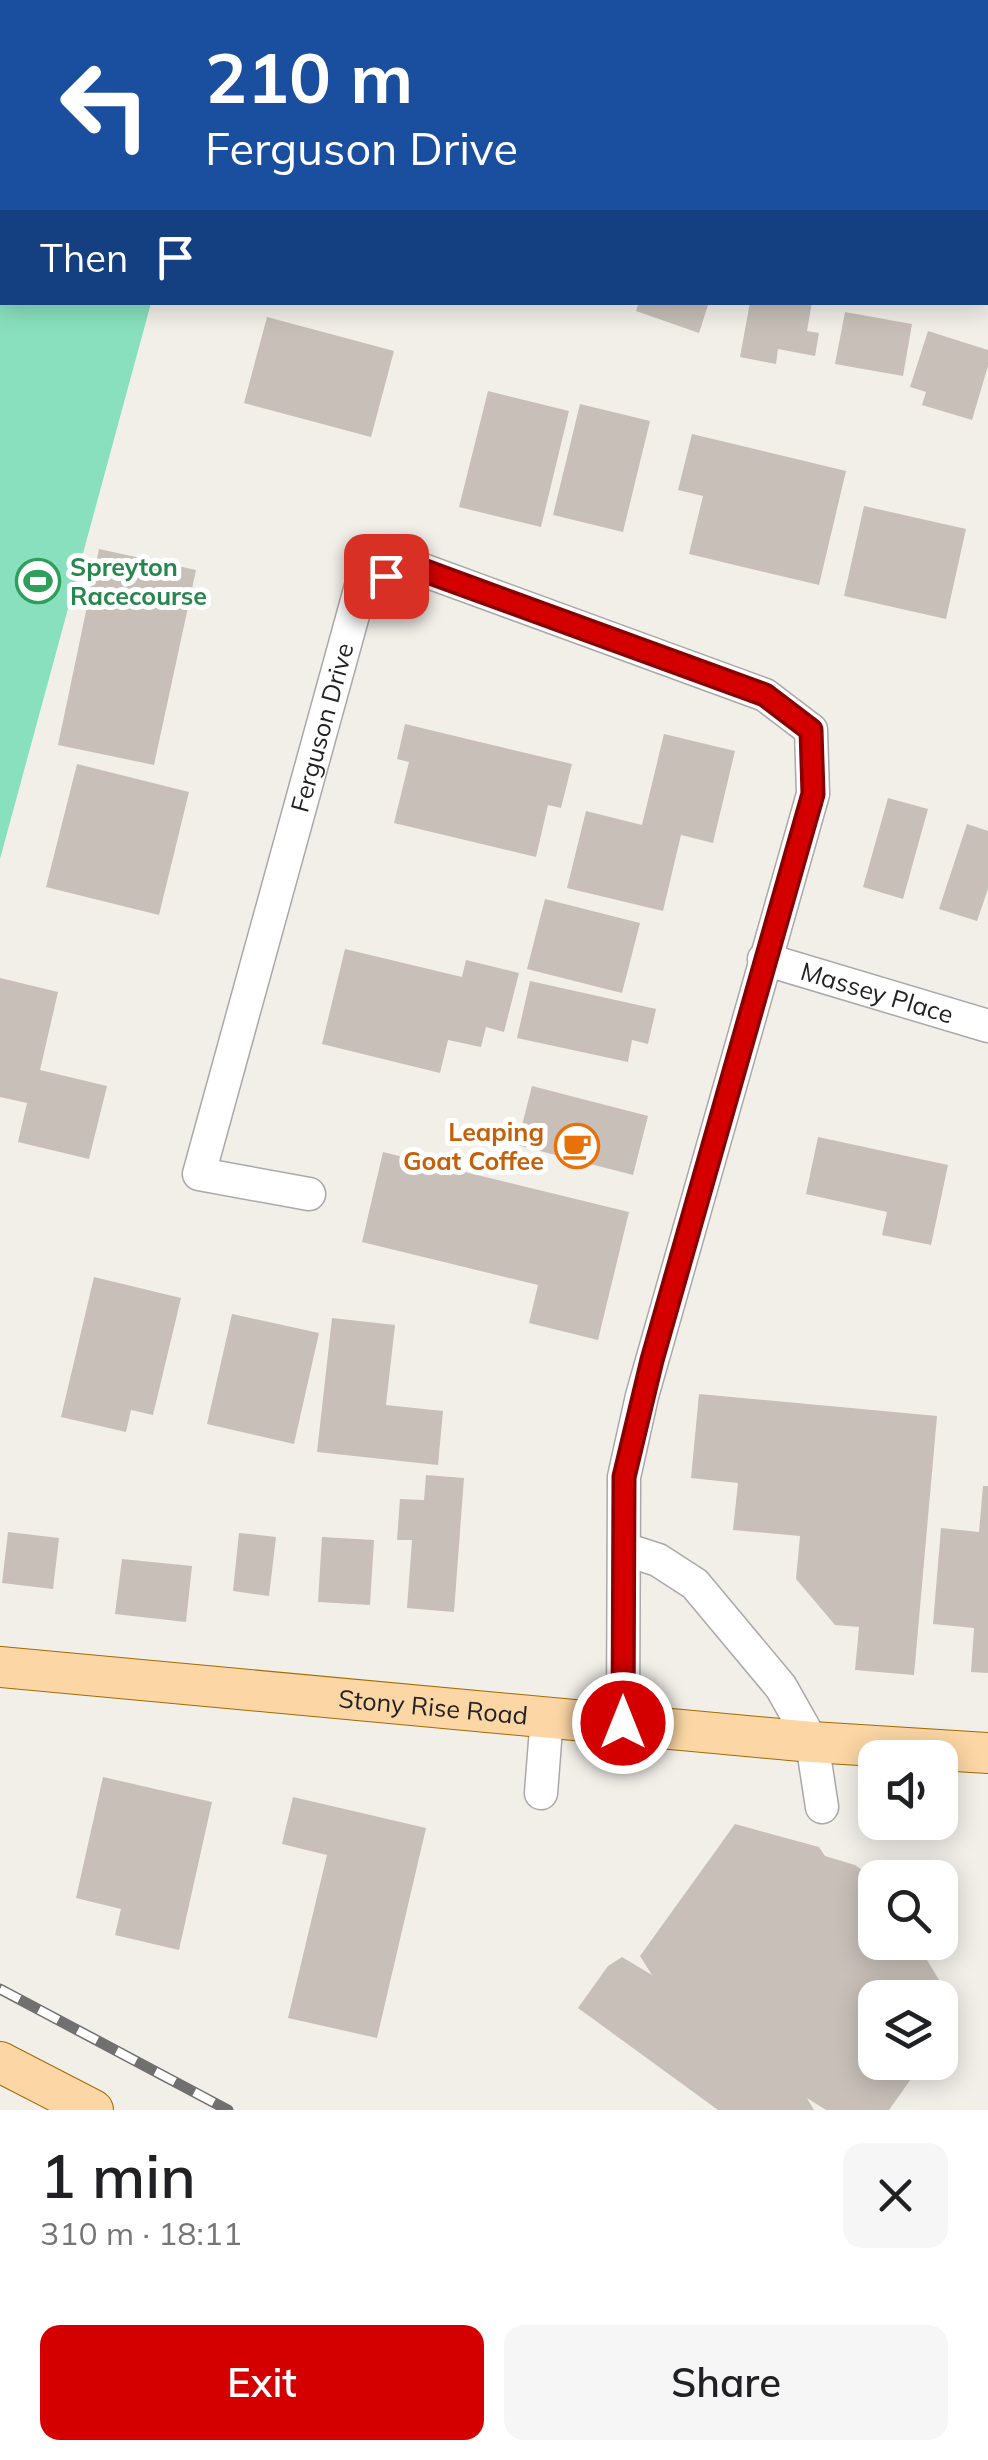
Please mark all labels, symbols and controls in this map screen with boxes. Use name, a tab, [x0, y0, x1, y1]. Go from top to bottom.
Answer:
text: 210 m	[205, 33, 413, 121]
icon: left	[40, 40, 170, 170]
text: Ferguson Drive	[205, 120, 518, 176]
icon: arrive	[148, 230, 203, 285]
text: Then	[40, 234, 128, 282]
pin	[344, 534, 429, 619]
icon: arrive	[359, 549, 414, 604]
place label: Spreyton Racecourse	[70, 551, 207, 611]
sports icon: Spreyton Racecourse	[15, 558, 61, 604]
street label: Ferguson Drive	[284, 639, 360, 815]
street label: Massey Place	[797, 955, 957, 1030]
place label: Leaping Goat Coffee	[403, 1116, 544, 1176]
cafe icon: Leaping Goat Coffee	[554, 1123, 600, 1169]
position arrow	[571, 1671, 675, 1775]
street label: Stony Rise Road	[337, 1682, 529, 1731]
map controls	[858, 1740, 958, 2080]
button: sound	[858, 1740, 958, 1840]
button: search	[858, 1860, 958, 1960]
button: layers	[858, 1980, 958, 2080]
text: 1 min	[40, 2138, 196, 2213]
button: close	[843, 2143, 948, 2248]
text: 310 m · 18:11	[40, 2213, 242, 2253]
button: Exit	[40, 2325, 484, 2440]
button: Share	[504, 2325, 948, 2440]

